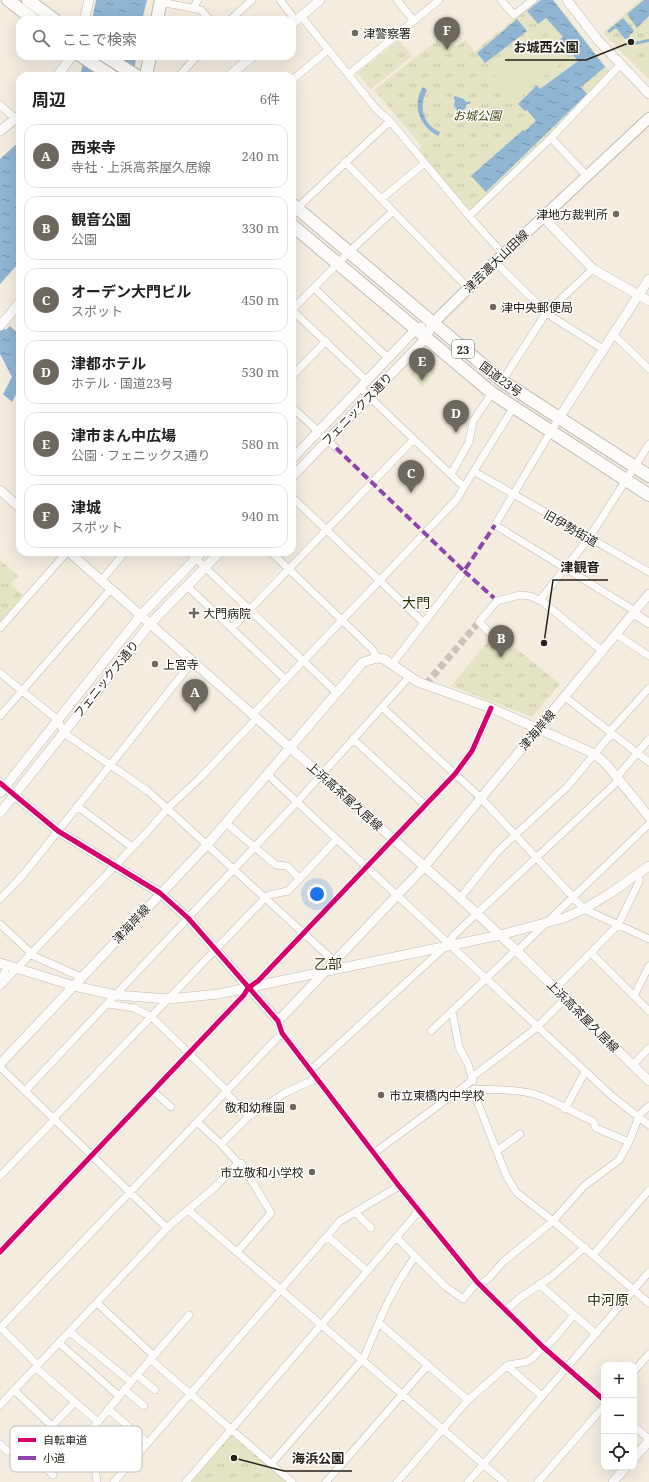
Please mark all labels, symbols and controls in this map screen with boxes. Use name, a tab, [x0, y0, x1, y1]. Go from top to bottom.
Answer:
search box	[16, 16, 296, 60]
pin: F	[434, 17, 460, 50]
place label: 津警察署	[363, 25, 411, 42]
icon: search	[30, 27, 52, 49]
marker: 津警察署	[350, 28, 360, 38]
text: ここで検索	[62, 29, 137, 49]
callout: お城西公園	[505, 35, 586, 60]
text: お城西公園	[513, 38, 579, 56]
text: 周辺	[32, 88, 66, 111]
text: 6件	[260, 90, 280, 108]
park label: お城公園	[453, 107, 503, 124]
text: 西来寺	[71, 137, 116, 157]
text: A	[41, 147, 51, 165]
text: 240 m	[242, 147, 279, 165]
text: 寺社 · 上浜高茶屋久居線	[71, 158, 211, 176]
place label: 津地方裁判所	[536, 206, 608, 223]
text: 観音公園	[71, 209, 131, 229]
marker: 津地方裁判所	[611, 209, 621, 219]
text: B	[42, 219, 50, 237]
text: 330 m	[242, 219, 279, 237]
street label: 津芸濃大山田線	[460, 226, 532, 296]
text: 公園	[71, 230, 97, 248]
text: オーデン大門ビル	[71, 281, 191, 301]
text: C	[42, 291, 50, 309]
text: 450 m	[242, 291, 279, 309]
place label: 津中央郵便局	[501, 299, 573, 316]
text: スポット	[71, 302, 123, 320]
marker: 津中央郵便局	[488, 302, 498, 312]
road number: 23	[452, 340, 474, 358]
pin: E	[409, 348, 435, 381]
text: 津都ホテル	[71, 353, 146, 373]
street label: 国道23号	[476, 357, 526, 401]
text: D	[41, 363, 51, 381]
text: 530 m	[242, 363, 279, 381]
street label: フェニックス通り	[318, 369, 396, 449]
text: ホテル · 国道23号	[71, 374, 174, 392]
pin: D	[443, 400, 469, 433]
text: 津市まん中広場	[71, 425, 176, 445]
text: E	[42, 435, 50, 453]
text: 580 m	[242, 435, 279, 453]
text: 公園 · フェニックス通り	[71, 446, 211, 464]
pin: C	[398, 460, 424, 493]
text: 津城	[71, 497, 101, 517]
street label: 旧伊勢街道	[541, 506, 601, 550]
text: F	[42, 507, 50, 525]
text: 940 m	[242, 507, 279, 525]
text: スポット	[71, 518, 123, 536]
callout: 津観音	[553, 555, 608, 580]
text: 津観音	[560, 558, 600, 576]
district label: 大門	[402, 593, 430, 612]
place label: 大門病院	[203, 605, 251, 622]
marker: 大門病院	[188, 607, 200, 619]
pin: B	[488, 625, 514, 658]
street label: フェニックス通り	[69, 636, 143, 722]
place label: 上宮寺	[163, 656, 199, 673]
marker: 上宮寺	[150, 659, 160, 669]
pin: A	[182, 679, 208, 712]
street label: 津海岸線	[515, 706, 559, 754]
street label: 上浜高茶屋久居線	[304, 758, 386, 834]
your location	[307, 884, 327, 904]
street label: 津海岸線	[108, 901, 154, 947]
district label: 乙部	[314, 954, 342, 973]
street label: 上浜高茶屋久居線	[543, 976, 623, 1056]
place label: 市立東橋内中学校	[389, 1087, 485, 1104]
marker: 市立東橋内中学校	[376, 1090, 386, 1100]
place label: 敬和幼稚園	[225, 1099, 285, 1116]
marker: 敬和幼稚園	[288, 1102, 298, 1112]
place label: 市立敬和小学校	[220, 1164, 304, 1181]
marker: 市立敬和小学校	[307, 1167, 317, 1177]
district label: 中河原	[587, 1290, 629, 1309]
map controls	[601, 1362, 637, 1470]
button: +	[601, 1362, 637, 1398]
button: −	[601, 1398, 637, 1434]
legend	[10, 1426, 142, 1472]
text: 自転車道	[43, 1432, 87, 1447]
button: locate	[601, 1434, 637, 1470]
callout: 海浜公園	[284, 1446, 352, 1471]
text: 海浜公園	[292, 1449, 344, 1467]
text: 小道	[43, 1450, 65, 1465]

